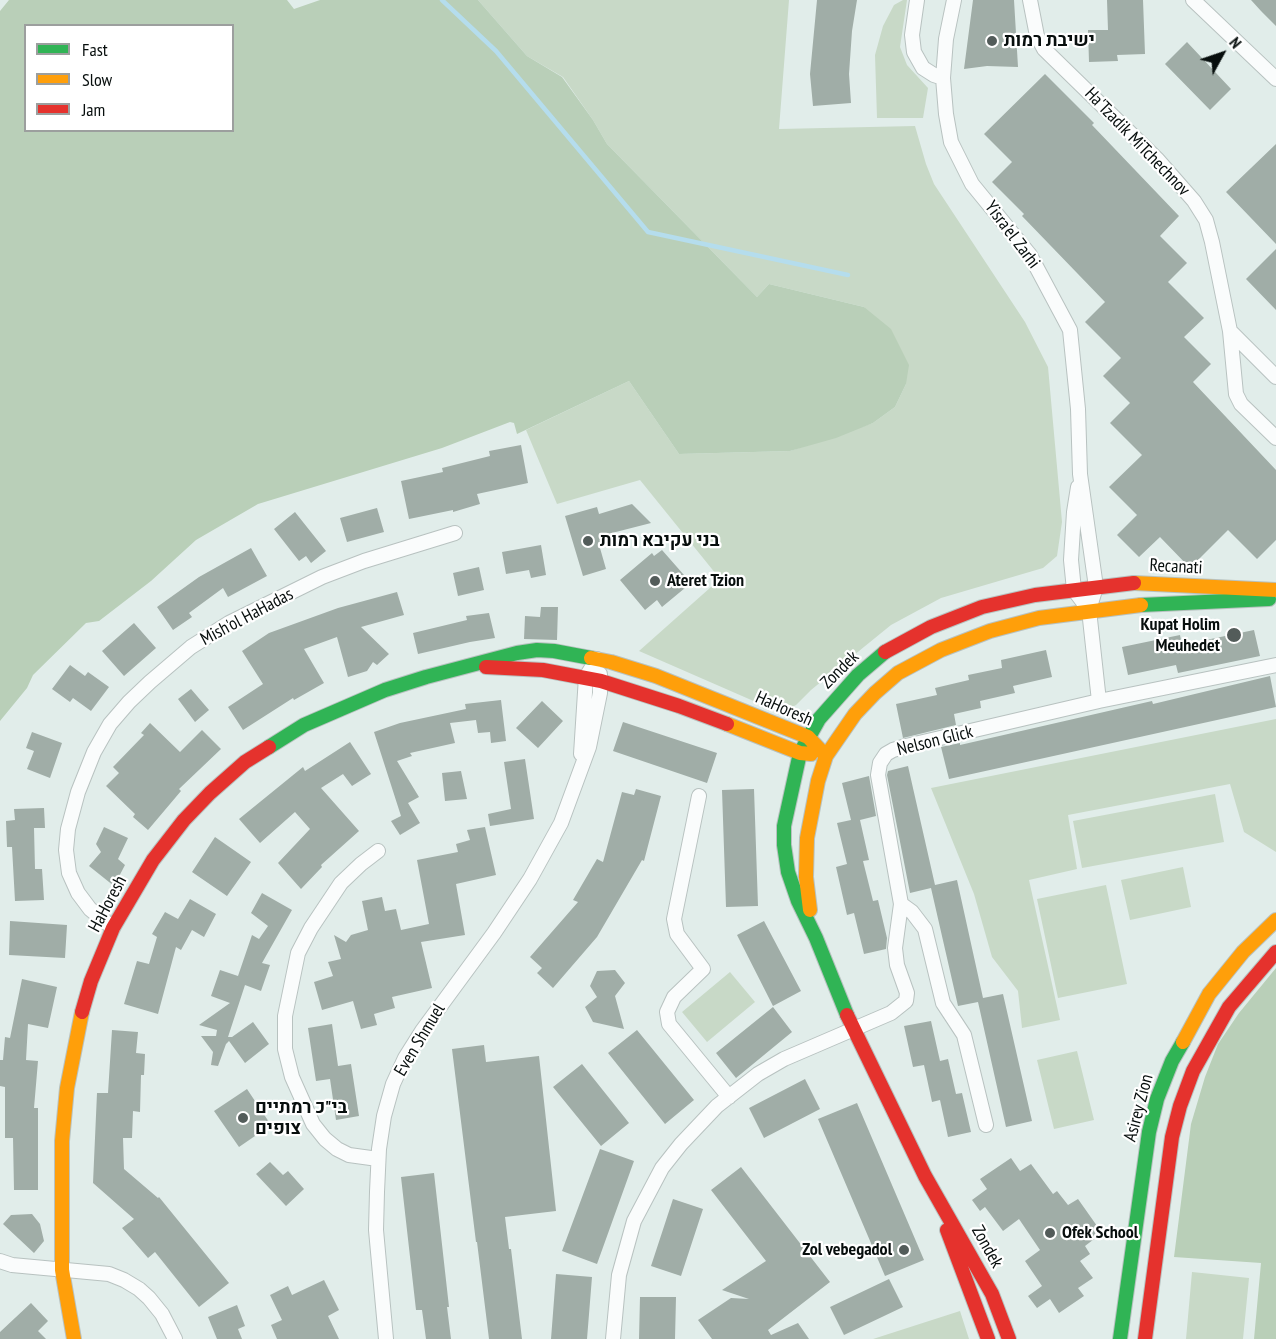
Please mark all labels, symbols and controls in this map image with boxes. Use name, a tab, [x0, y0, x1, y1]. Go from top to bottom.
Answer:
legend	[24, 24, 234, 132]
north arrow	[1192, 24, 1252, 84]
place label: ישיבת רמות	[1004, 30, 1095, 52]
text: N	[1225, 33, 1246, 52]
marker: ישיבת רמות	[985, 34, 999, 48]
text: Fast	[82, 38, 108, 61]
text: Slow	[82, 68, 112, 91]
street label: Ha'Tzadik MiTchechnov	[1080, 83, 1194, 201]
text: Jam	[82, 98, 105, 121]
street label: Yisra'el Zarhi	[980, 197, 1044, 273]
place label: בני עקיבא רמות	[600, 530, 719, 552]
marker: בני עקיבא רמות	[581, 534, 595, 548]
street label: Recanati	[1149, 555, 1203, 579]
place label: Ateret Tzion	[667, 570, 744, 592]
marker: Ateret Tzion	[648, 574, 662, 588]
street label: Mish'ol HaHadas	[197, 584, 297, 650]
place label: Kupat Holim Meuhedet	[1141, 614, 1220, 656]
marker: Kupat Holim Meuhedet	[1225, 626, 1243, 644]
street label: Zondek	[816, 646, 864, 694]
street label: HaHoresh	[752, 687, 816, 731]
street label: Nelson Glick	[895, 721, 975, 761]
street label: HaHoresh	[84, 872, 132, 936]
street label: Even Shmuel	[390, 1000, 450, 1080]
street label: Asirey Zion	[1120, 1072, 1158, 1144]
place label: בי"כ רמתיים צופים	[255, 1097, 347, 1140]
marker: בי"כ רמתיים צופים	[236, 1111, 250, 1125]
street label: Zondek	[967, 1222, 1007, 1272]
place label: Ofek School	[1062, 1222, 1138, 1244]
marker: Ofek School	[1043, 1226, 1057, 1240]
place label: Zol vebegadol	[802, 1239, 892, 1261]
marker: Zol vebegadol	[897, 1243, 911, 1257]

